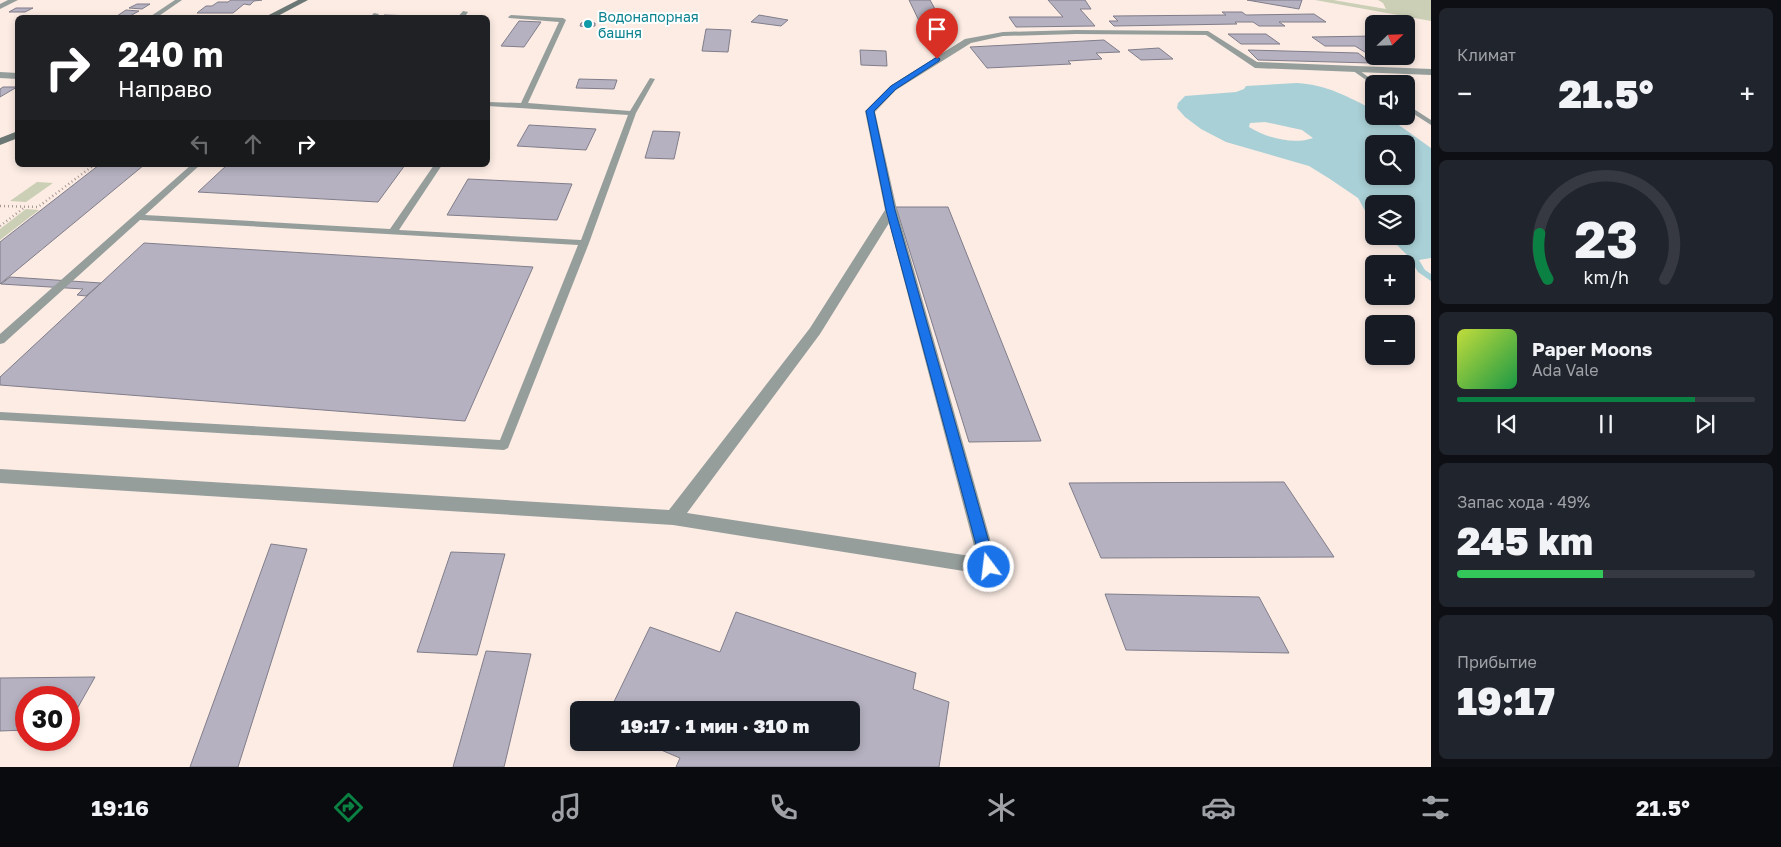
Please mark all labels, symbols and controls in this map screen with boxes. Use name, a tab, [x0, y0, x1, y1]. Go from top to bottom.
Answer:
place label: Водонапорная башня	[598, 8, 699, 41]
pin	[916, 8, 958, 59]
icon: arrive	[923, 15, 951, 43]
north arrow	[1365, 15, 1415, 65]
map controls	[1365, 15, 1415, 365]
marker: Водонапорная башня	[582, 18, 594, 30]
text: 240 m	[118, 33, 223, 75]
icon: right	[35, 35, 100, 100]
text: Климат	[1457, 45, 1516, 65]
text: 21.5°	[1559, 71, 1653, 116]
text: Направо	[118, 75, 212, 102]
button: sound	[1365, 75, 1415, 125]
text: −	[1457, 77, 1472, 110]
text: +	[1740, 77, 1755, 110]
icon: left	[186, 130, 214, 158]
icon: ahead	[239, 130, 267, 158]
icon: right	[292, 130, 320, 158]
button: search	[1365, 135, 1415, 185]
button: layers	[1365, 195, 1415, 245]
text: 23	[1574, 207, 1638, 269]
button: +	[1365, 255, 1415, 305]
text: km/h	[1583, 266, 1629, 288]
button: −	[1365, 315, 1415, 365]
text: Paper Moons	[1532, 337, 1652, 360]
text: Ada Vale	[1532, 360, 1598, 380]
icon: previous	[1493, 410, 1521, 438]
icon: pause	[1592, 410, 1620, 438]
icon: next	[1691, 410, 1719, 438]
text: Запас хода · 49%	[1457, 492, 1590, 512]
text: 245 km	[1457, 518, 1593, 563]
position arrow	[962, 540, 1014, 592]
text: Прибытие	[1457, 652, 1537, 672]
text: 19:17	[1457, 678, 1555, 723]
speed limit sign: 30	[15, 686, 80, 751]
text: 19:17 · 1 мин · 310 m	[621, 714, 809, 737]
icon: directions	[331, 790, 366, 825]
icon: music	[549, 790, 584, 825]
icon: phone	[766, 790, 801, 825]
icon: climate	[984, 790, 1019, 825]
icon: car	[1201, 790, 1236, 825]
icon: filters	[1418, 790, 1453, 825]
text: 19:16	[91, 794, 149, 821]
text: 21.5°	[1636, 794, 1690, 821]

